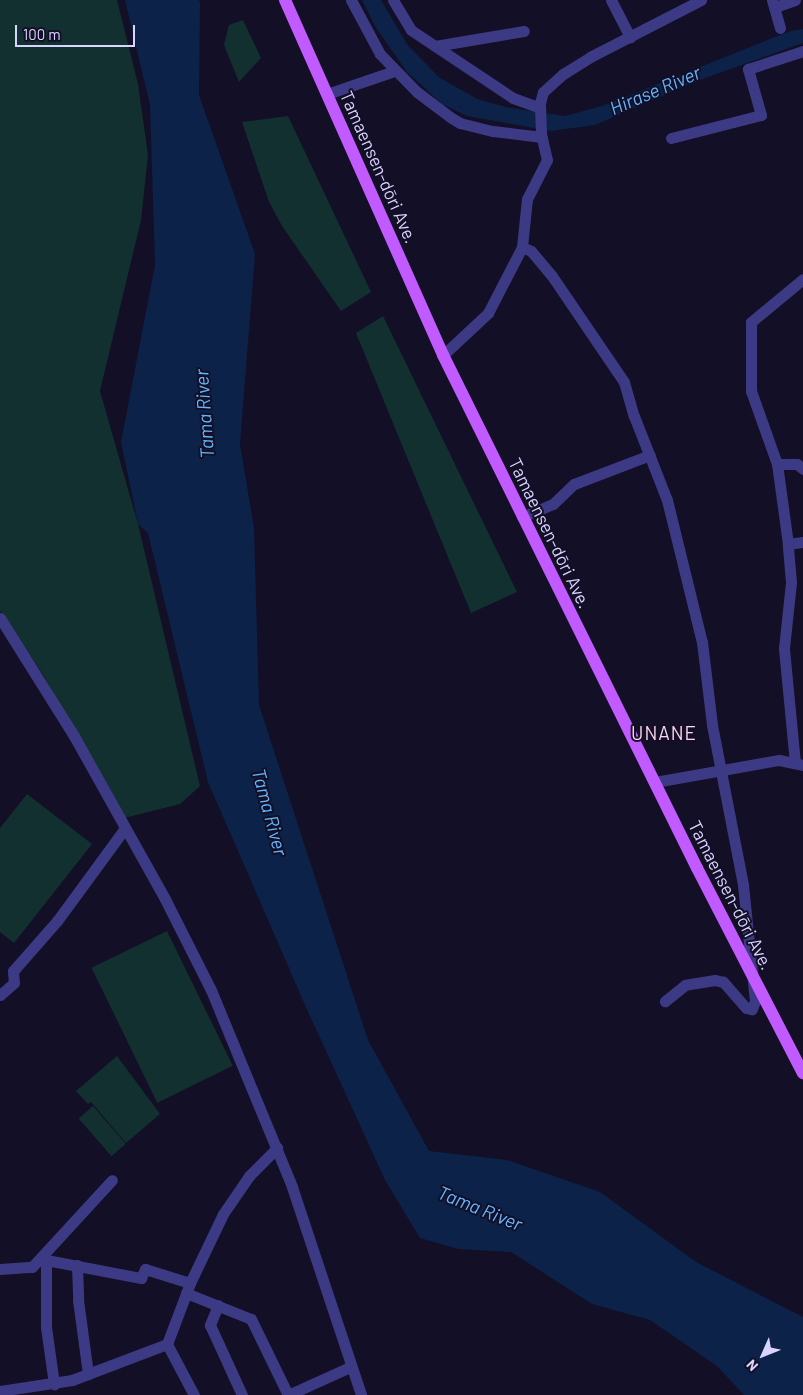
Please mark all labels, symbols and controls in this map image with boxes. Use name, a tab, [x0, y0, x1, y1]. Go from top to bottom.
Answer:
scale bar	[18, 15, 138, 47]
text: 100 m	[23, 25, 61, 43]
water label: Hirase River	[606, 61, 704, 119]
street label: Tamaensen-dōri Ave.	[336, 87, 422, 247]
water label: Tama River	[190, 369, 218, 459]
street label: Tamaensen-dōri Ave.	[504, 454, 596, 612]
district label: UNANE	[630, 722, 698, 744]
water label: Tama River	[247, 766, 293, 858]
street label: Tamaensen-dōri Ave.	[684, 817, 778, 973]
water label: Tama River	[434, 1181, 526, 1235]
north arrow	[738, 1330, 788, 1380]
text: N	[743, 1357, 761, 1375]

